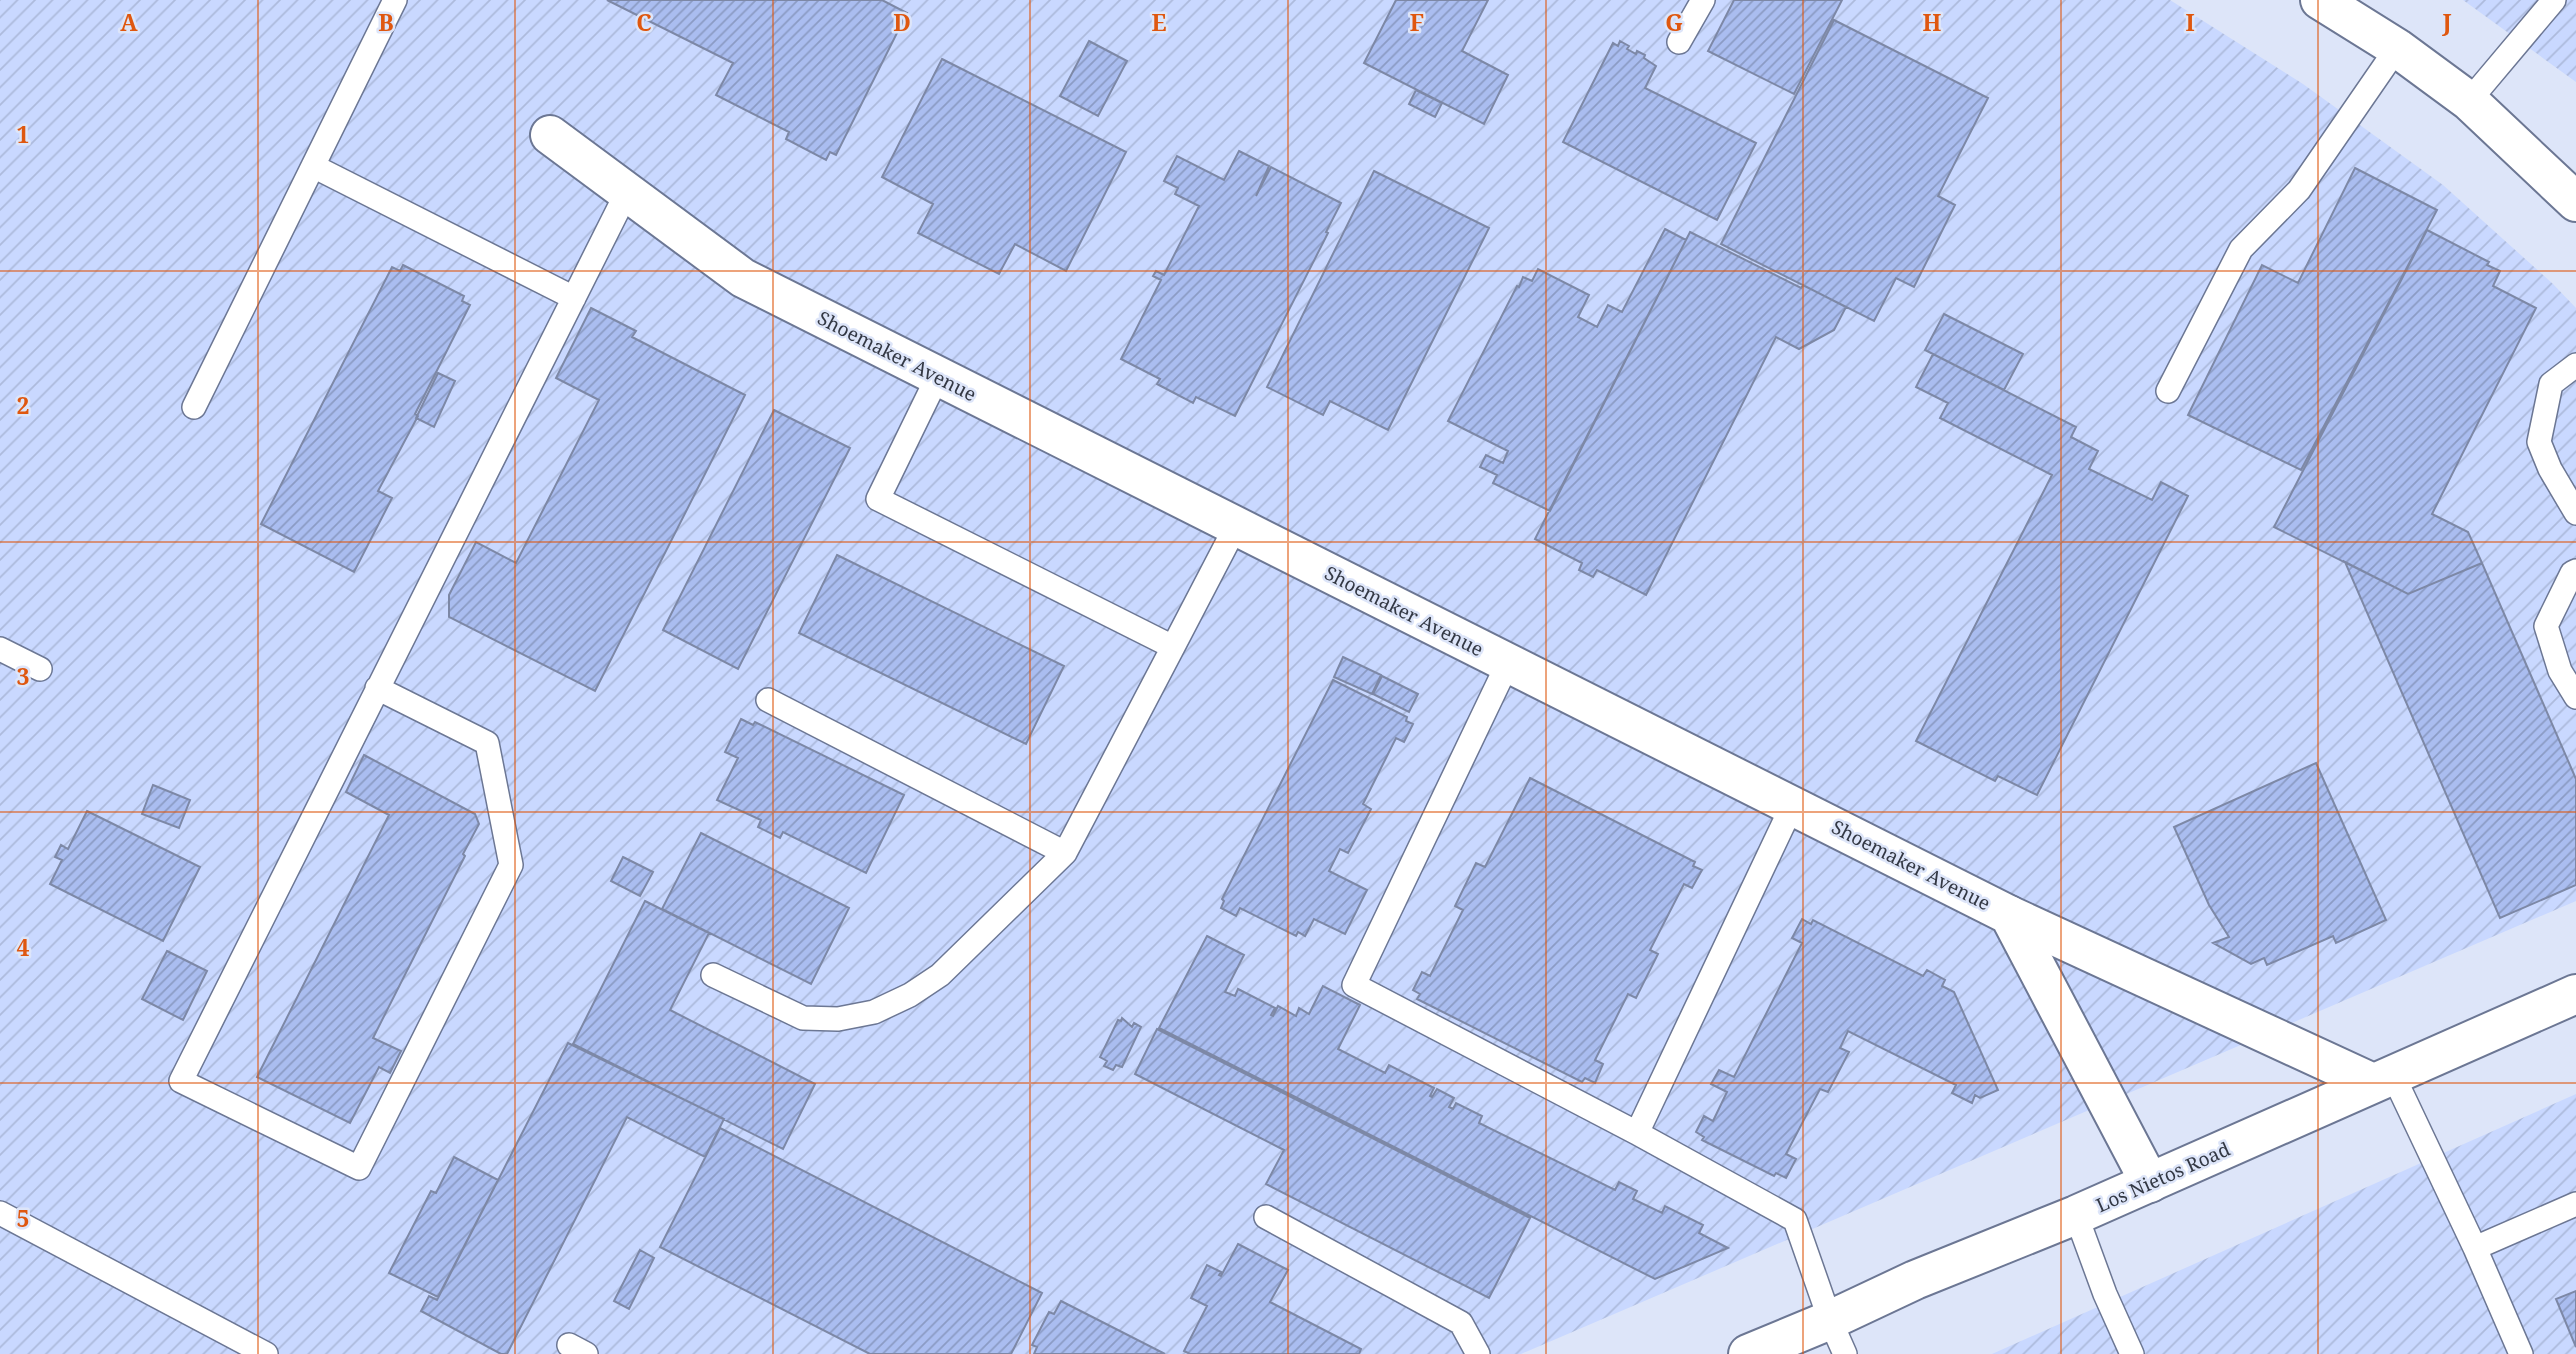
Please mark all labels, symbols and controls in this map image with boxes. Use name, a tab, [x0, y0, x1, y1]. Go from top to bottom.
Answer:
text: A	[120, 6, 138, 38]
text: B	[378, 6, 394, 38]
text: C	[636, 6, 652, 38]
text: D	[893, 6, 911, 38]
text: E	[1151, 6, 1167, 38]
text: F	[1410, 6, 1424, 38]
text: G	[1665, 6, 1683, 38]
text: H	[1923, 6, 1942, 38]
text: I	[2185, 6, 2195, 38]
text: J	[2441, 6, 2452, 38]
text: 1	[17, 118, 30, 150]
street label: Shoemaker Avenue	[813, 305, 981, 407]
text: 2	[17, 389, 30, 421]
street label: Shoemaker Avenue	[1320, 560, 1488, 662]
text: 3	[17, 660, 30, 692]
street label: Shoemaker Avenue	[1827, 814, 1995, 916]
text: 4	[17, 931, 30, 963]
street label: Los Nietos Road	[2092, 1136, 2234, 1218]
text: 5	[17, 1202, 30, 1234]

